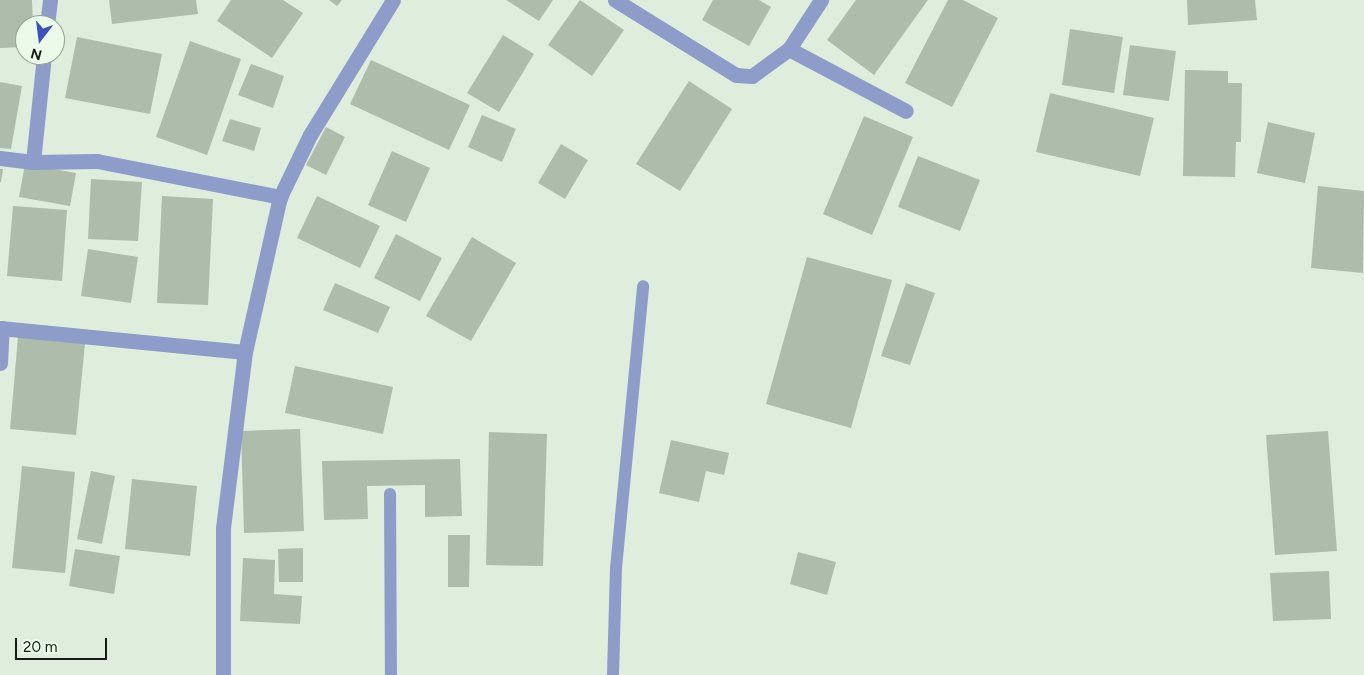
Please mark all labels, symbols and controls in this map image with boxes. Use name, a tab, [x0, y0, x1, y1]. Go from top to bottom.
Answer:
north arrow	[15, 15, 65, 65]
text: N	[29, 44, 44, 64]
scale bar	[18, 628, 110, 660]
text: 20 m	[23, 638, 57, 656]

